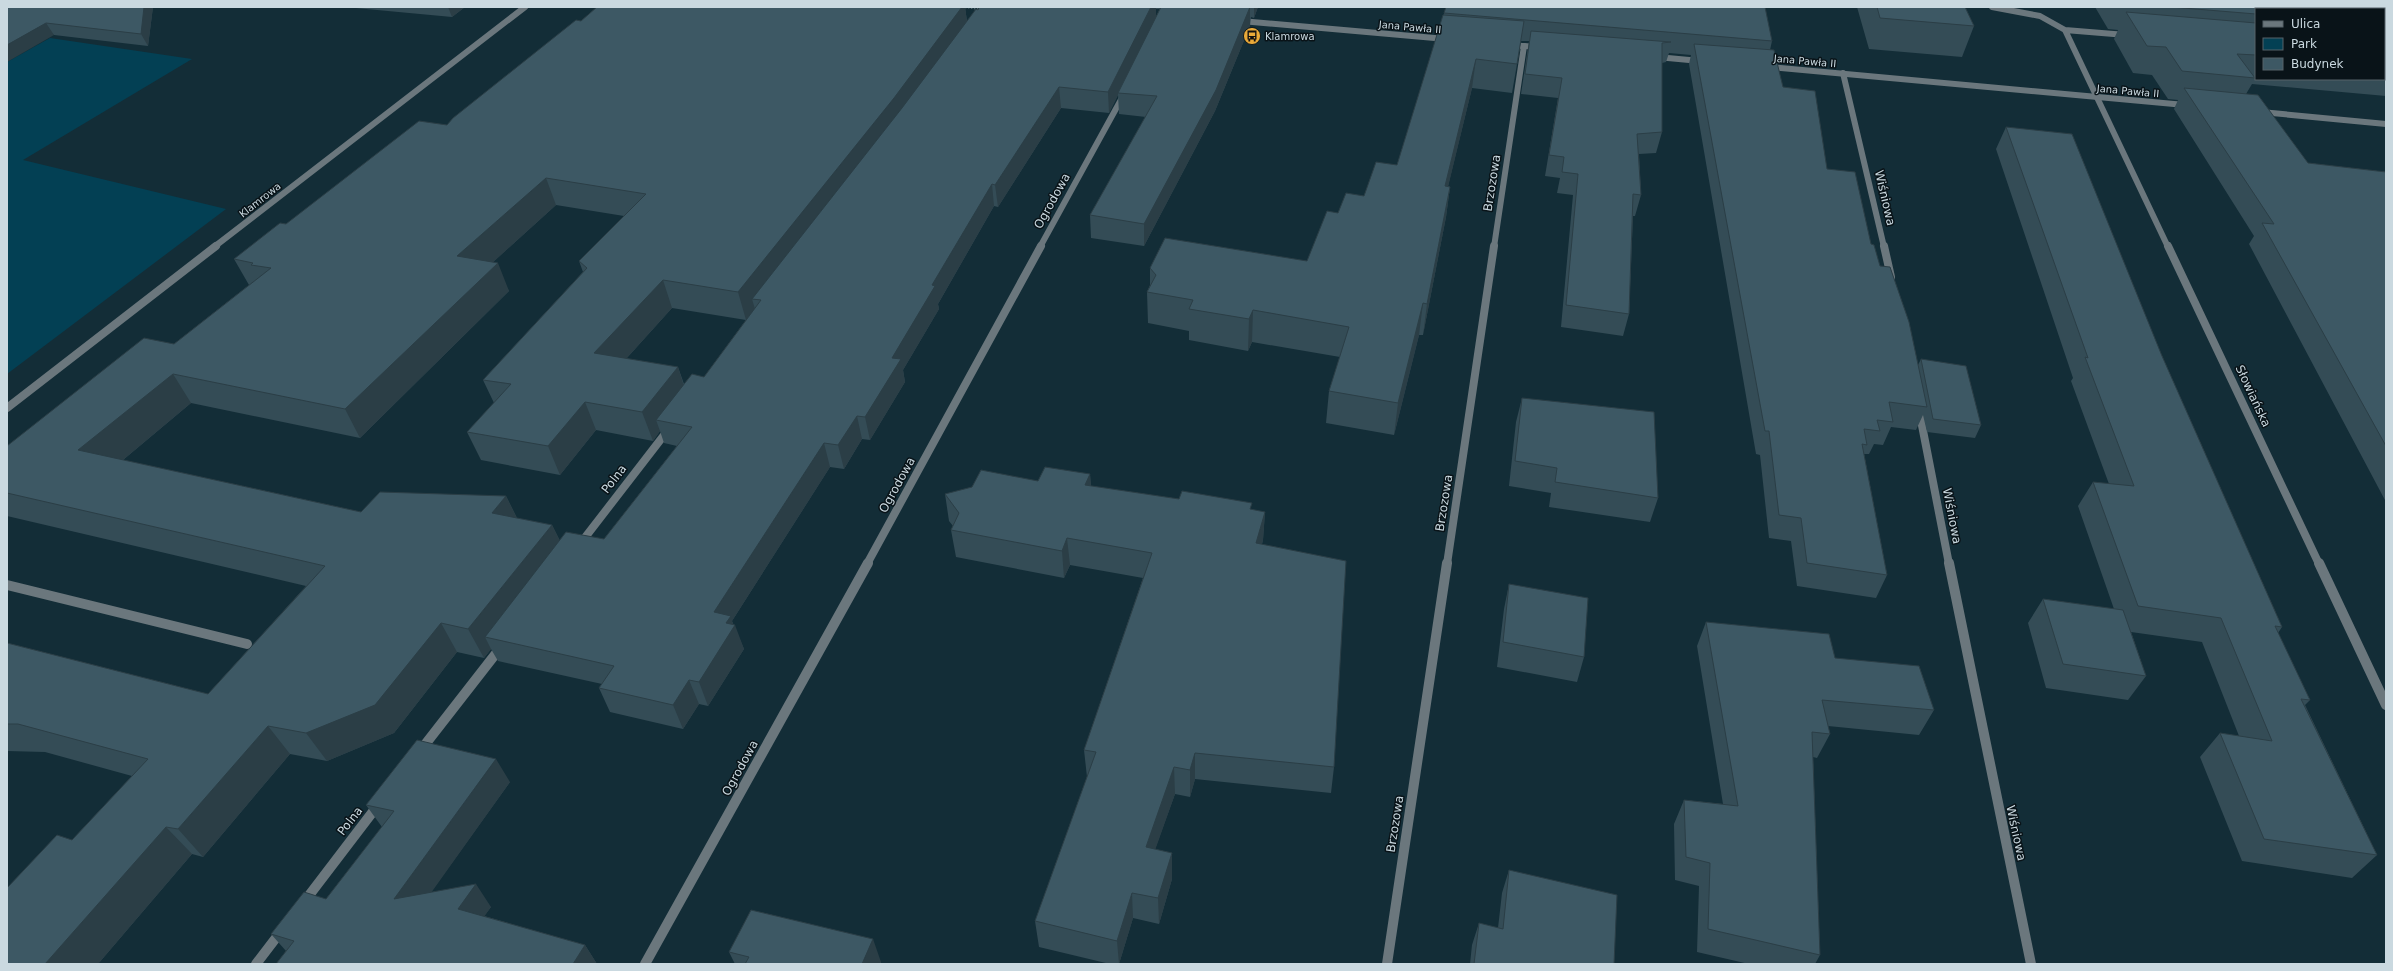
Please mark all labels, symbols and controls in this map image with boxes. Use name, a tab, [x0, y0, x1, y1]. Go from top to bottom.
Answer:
legend	[2255, 8, 2385, 80]
text: Ulica	[2291, 17, 2320, 31]
street label: Jana Pawła II	[1377, 19, 1442, 35]
bus stop icon: Klamrowa	[1242, 26, 1262, 46]
place label: Klamrowa	[1265, 31, 1315, 42]
text: Park	[2291, 37, 2317, 51]
street label: Jana Pawła II	[1772, 53, 1837, 69]
text: Budynek	[2291, 57, 2344, 71]
street label: Jana Pawła II	[2095, 83, 2160, 99]
street label: Brzozowa	[1481, 153, 1503, 213]
street label: Wiśniowa	[1872, 169, 1898, 227]
street label: Ogrodowa	[1031, 171, 1073, 231]
street label: Klamrowa	[237, 180, 283, 220]
street label: Słowiańska	[2233, 363, 2273, 429]
street label: Ogrodowa	[876, 455, 918, 515]
street label: Polna	[598, 462, 630, 496]
street label: Brzozowa	[1433, 473, 1455, 533]
street label: Wiśniowa	[1940, 487, 1964, 545]
street label: Ogrodowa	[719, 738, 761, 798]
street label: Brzozowa	[1384, 794, 1406, 854]
street label: Polna	[334, 804, 366, 838]
street label: Wiśniowa	[2003, 804, 2029, 862]

